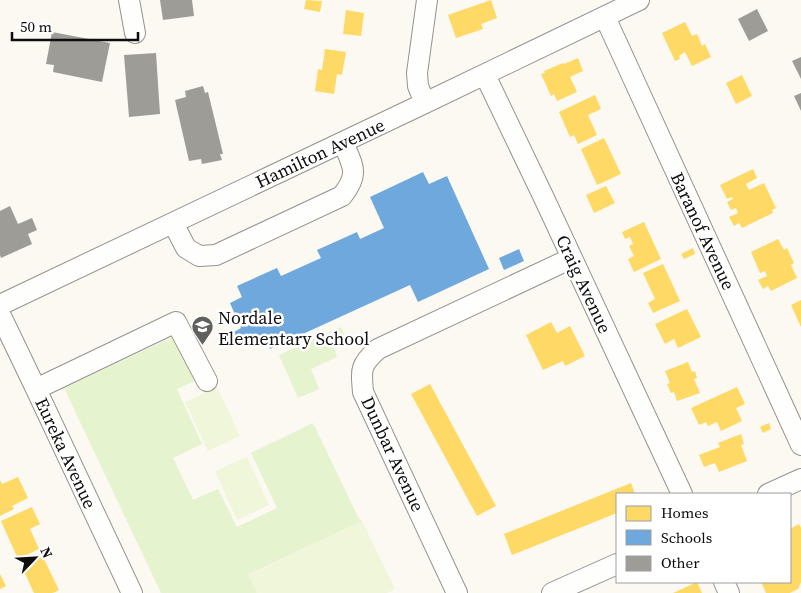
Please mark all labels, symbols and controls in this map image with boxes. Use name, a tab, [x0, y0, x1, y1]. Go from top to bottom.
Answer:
scale bar	[12, 10, 139, 42]
text: 50 m	[20, 16, 52, 37]
street label: Hamilton Avenue	[251, 112, 389, 194]
street label: Baranof Avenue	[665, 168, 741, 294]
street label: Craig Avenue	[550, 231, 618, 337]
place label: Nordale Elementary School	[218, 305, 369, 351]
school or university icon: Nordale Elementary School	[190, 315, 214, 346]
street label: Dunbar Avenue	[355, 392, 431, 516]
street label: Eureka Avenue	[29, 393, 103, 513]
legend	[616, 493, 791, 583]
text: Homes	[661, 502, 708, 523]
text: Schools	[661, 527, 712, 548]
north arrow	[10, 533, 60, 583]
text: N	[36, 544, 58, 561]
text: Other	[661, 552, 700, 573]

